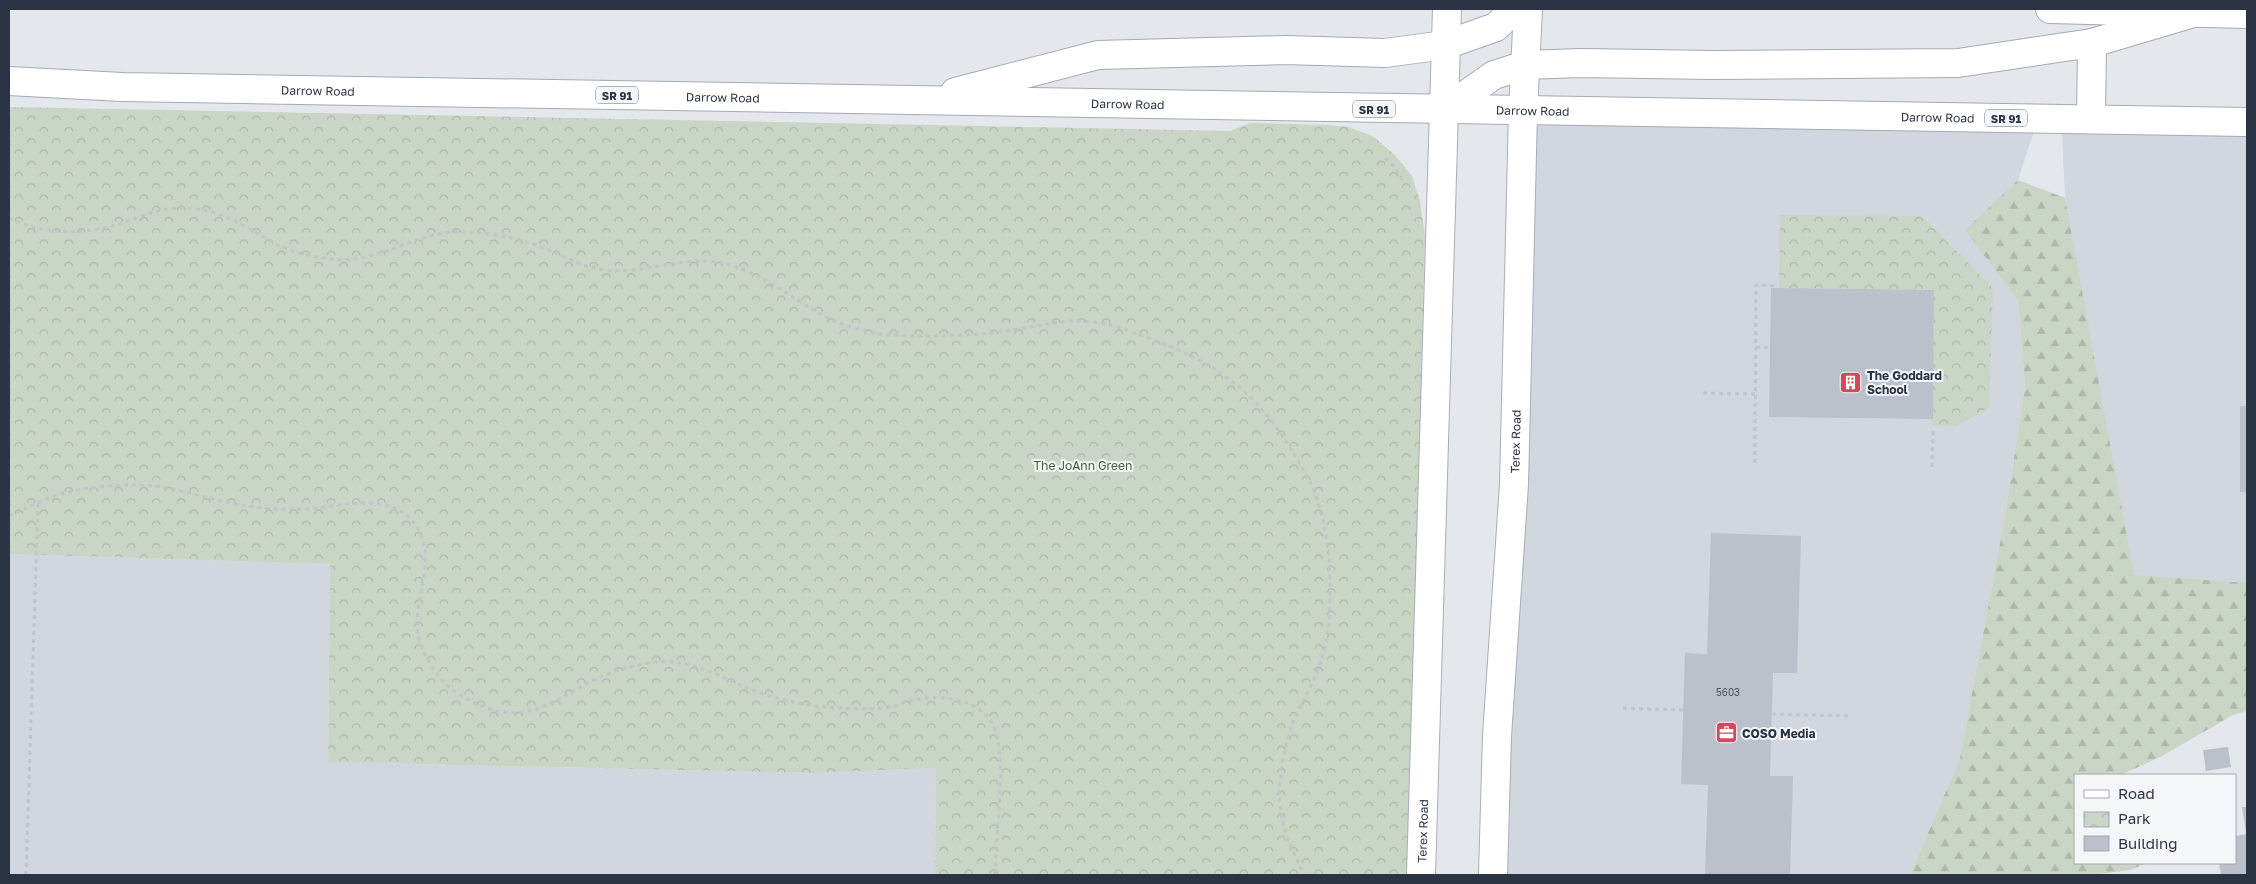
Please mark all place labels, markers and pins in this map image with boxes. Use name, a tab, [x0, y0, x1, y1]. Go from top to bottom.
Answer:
place label: The Goddard School	[1867, 368, 1942, 397]
building icon: The Goddard School	[1839, 370, 1863, 394]
office icon: COSO Media	[1714, 721, 1738, 745]
place label: COSO Media	[1742, 726, 1815, 741]

